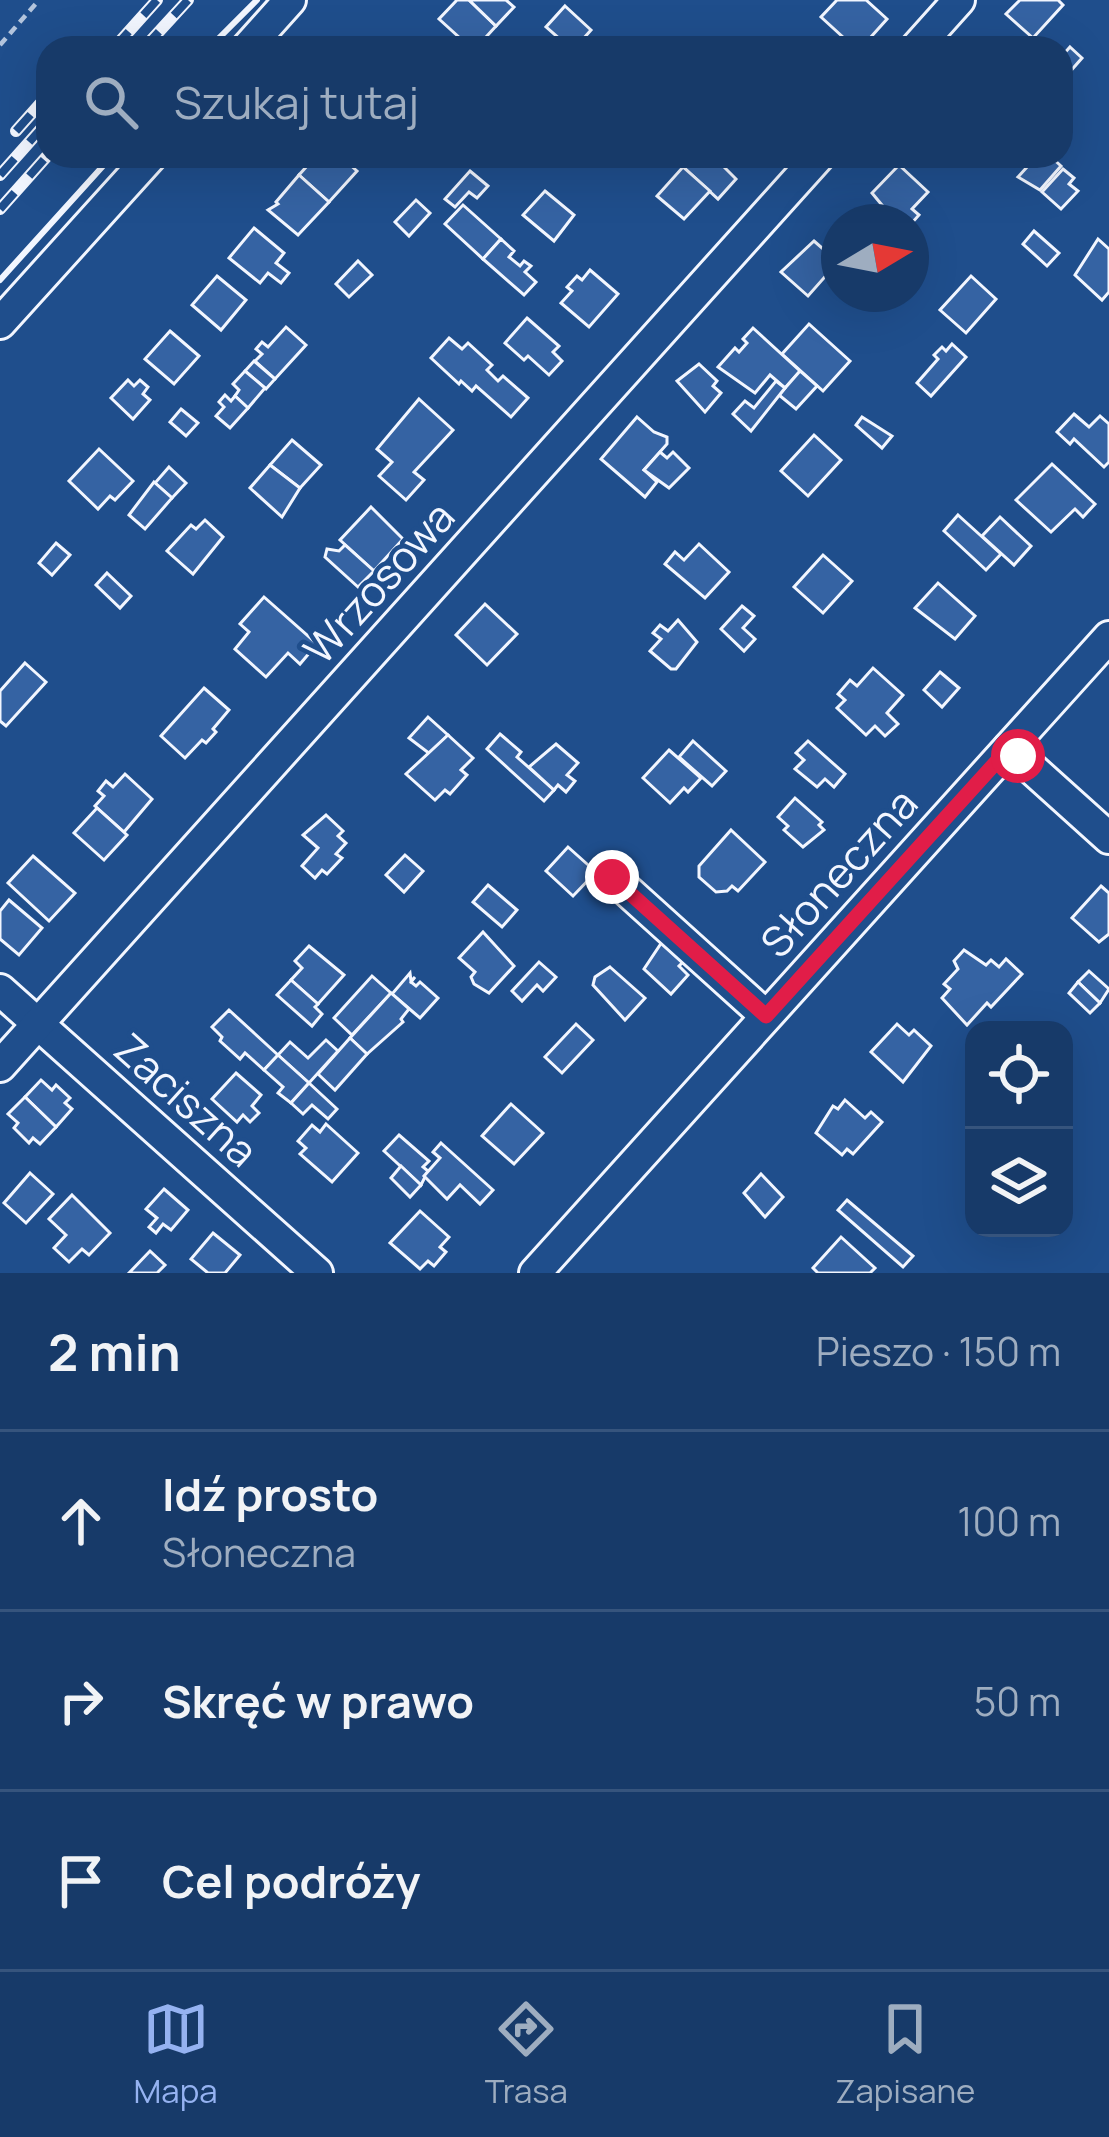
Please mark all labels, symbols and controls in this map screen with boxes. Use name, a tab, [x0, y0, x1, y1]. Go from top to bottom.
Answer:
search box	[36, 36, 1073, 168]
icon: search	[78, 69, 144, 135]
text: Szukaj tutaj	[174, 71, 419, 133]
north arrow	[821, 204, 929, 312]
street label: Wrzosowa	[290, 489, 467, 676]
route start	[991, 729, 1045, 783]
street label: Słoneczna	[747, 775, 930, 969]
route end	[585, 850, 639, 904]
street label: Zaciszna	[103, 1019, 271, 1179]
map controls	[965, 1021, 1073, 1237]
button: locate	[965, 1021, 1073, 1129]
button: layers	[965, 1129, 1073, 1237]
text: 2 min	[48, 1317, 181, 1386]
text: Pieszo · 150 m	[816, 1324, 1061, 1378]
text: Idź prosto	[162, 1463, 378, 1525]
icon: ahead	[48, 1488, 114, 1554]
text: 100 m	[957, 1494, 1061, 1548]
text: Słoneczna	[162, 1525, 356, 1579]
icon: right	[48, 1668, 114, 1734]
text: Skręć w prawo	[162, 1670, 474, 1732]
text: 50 m	[974, 1674, 1061, 1728]
icon: arrive	[48, 1848, 114, 1914]
text: Cel podróży	[162, 1850, 420, 1912]
tab: Mapa	[134, 1996, 218, 2113]
tab: Trasa	[485, 1996, 568, 2113]
tab: Zapisane	[835, 1996, 975, 2113]

